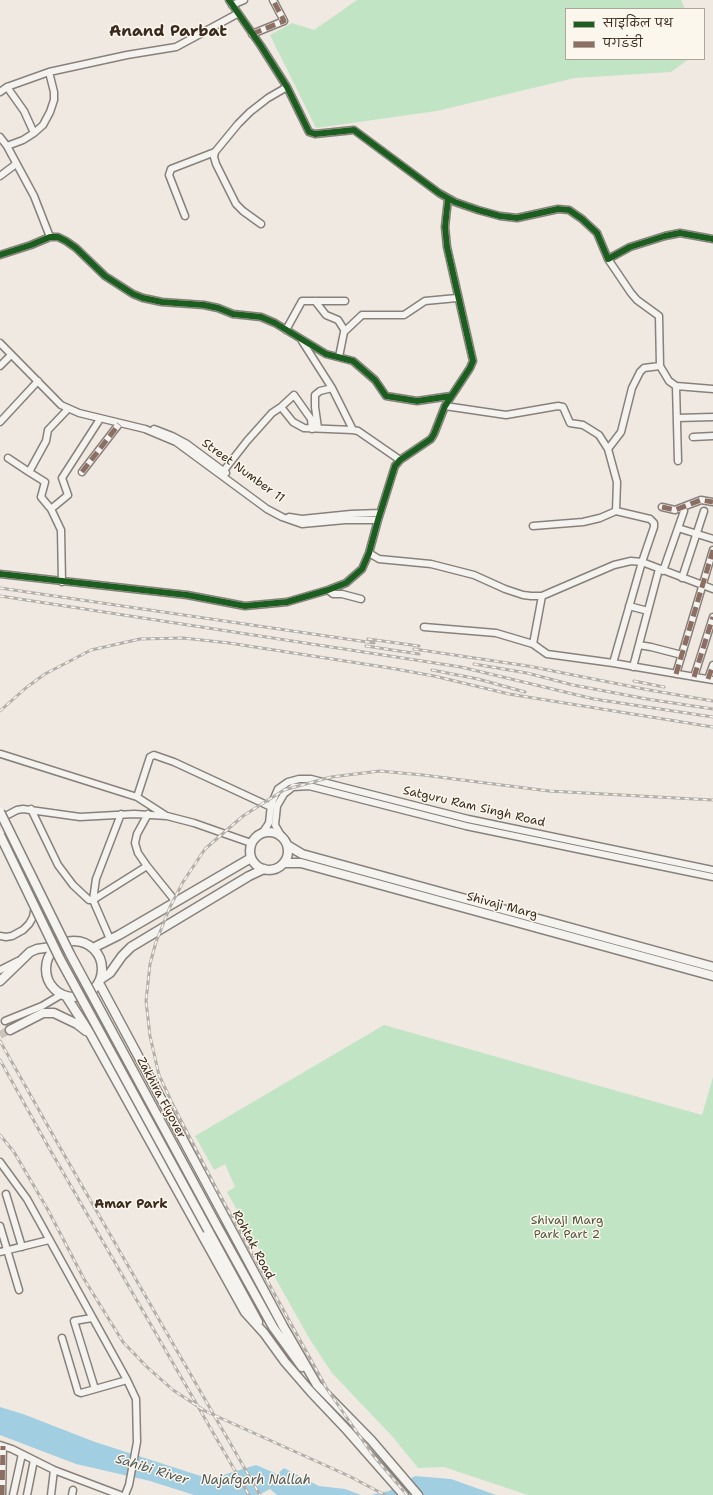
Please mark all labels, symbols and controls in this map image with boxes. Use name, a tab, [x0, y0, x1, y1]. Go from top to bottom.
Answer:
legend	[565, 8, 705, 60]
text: साइकिल पथ	[603, 15, 673, 31]
district label: Anand Parbat	[109, 22, 227, 42]
text: पगडंडी	[603, 35, 643, 51]
street label: Street Number 11	[199, 436, 287, 506]
street label: Satguru Ram Singh Road	[402, 784, 546, 830]
street label: Shivaji Marg	[465, 890, 539, 922]
street label: Zakhira Flyover	[133, 1055, 189, 1141]
district label: Amar Park	[94, 1197, 168, 1213]
street label: Rohtak Road	[229, 1208, 277, 1282]
park label: Shivaji Marg Park Part 2	[531, 1214, 603, 1242]
water label: Sahibi River	[114, 1451, 190, 1489]
water label: Najafgarh Nallah	[201, 1473, 311, 1489]

